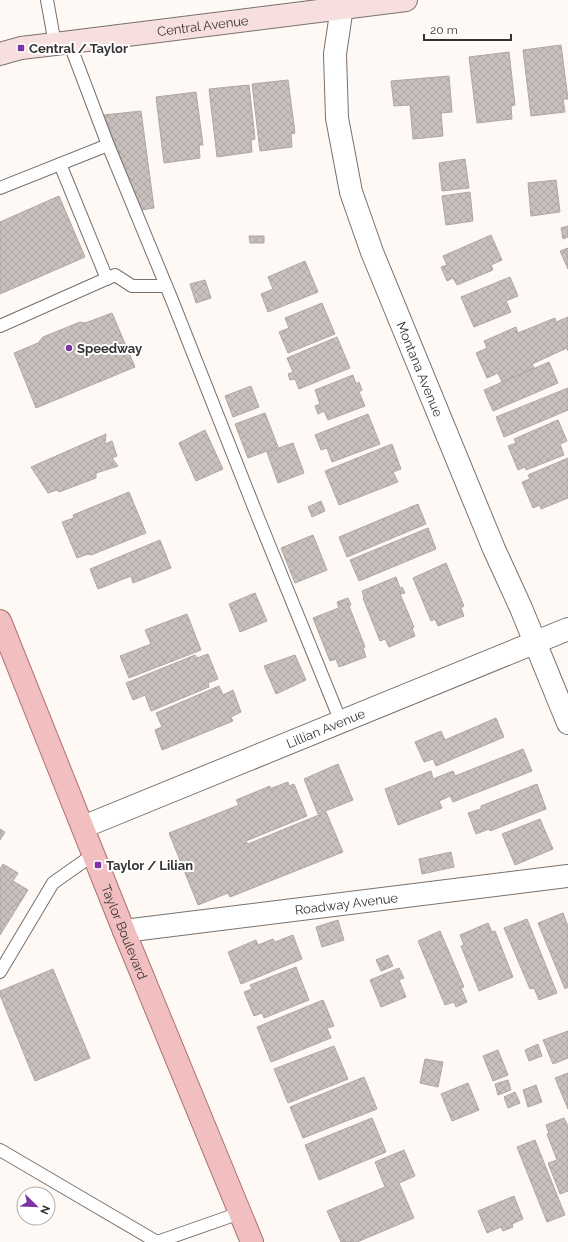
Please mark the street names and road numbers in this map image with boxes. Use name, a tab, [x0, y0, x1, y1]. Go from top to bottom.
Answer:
street label: Central Avenue	[156, 12, 250, 39]
street label: Montana Avenue	[394, 319, 446, 419]
street label: Lillian Avenue	[284, 705, 367, 751]
street label: Taylor Boulevard	[99, 882, 151, 982]
street label: Roadway Avenue	[294, 890, 399, 917]

